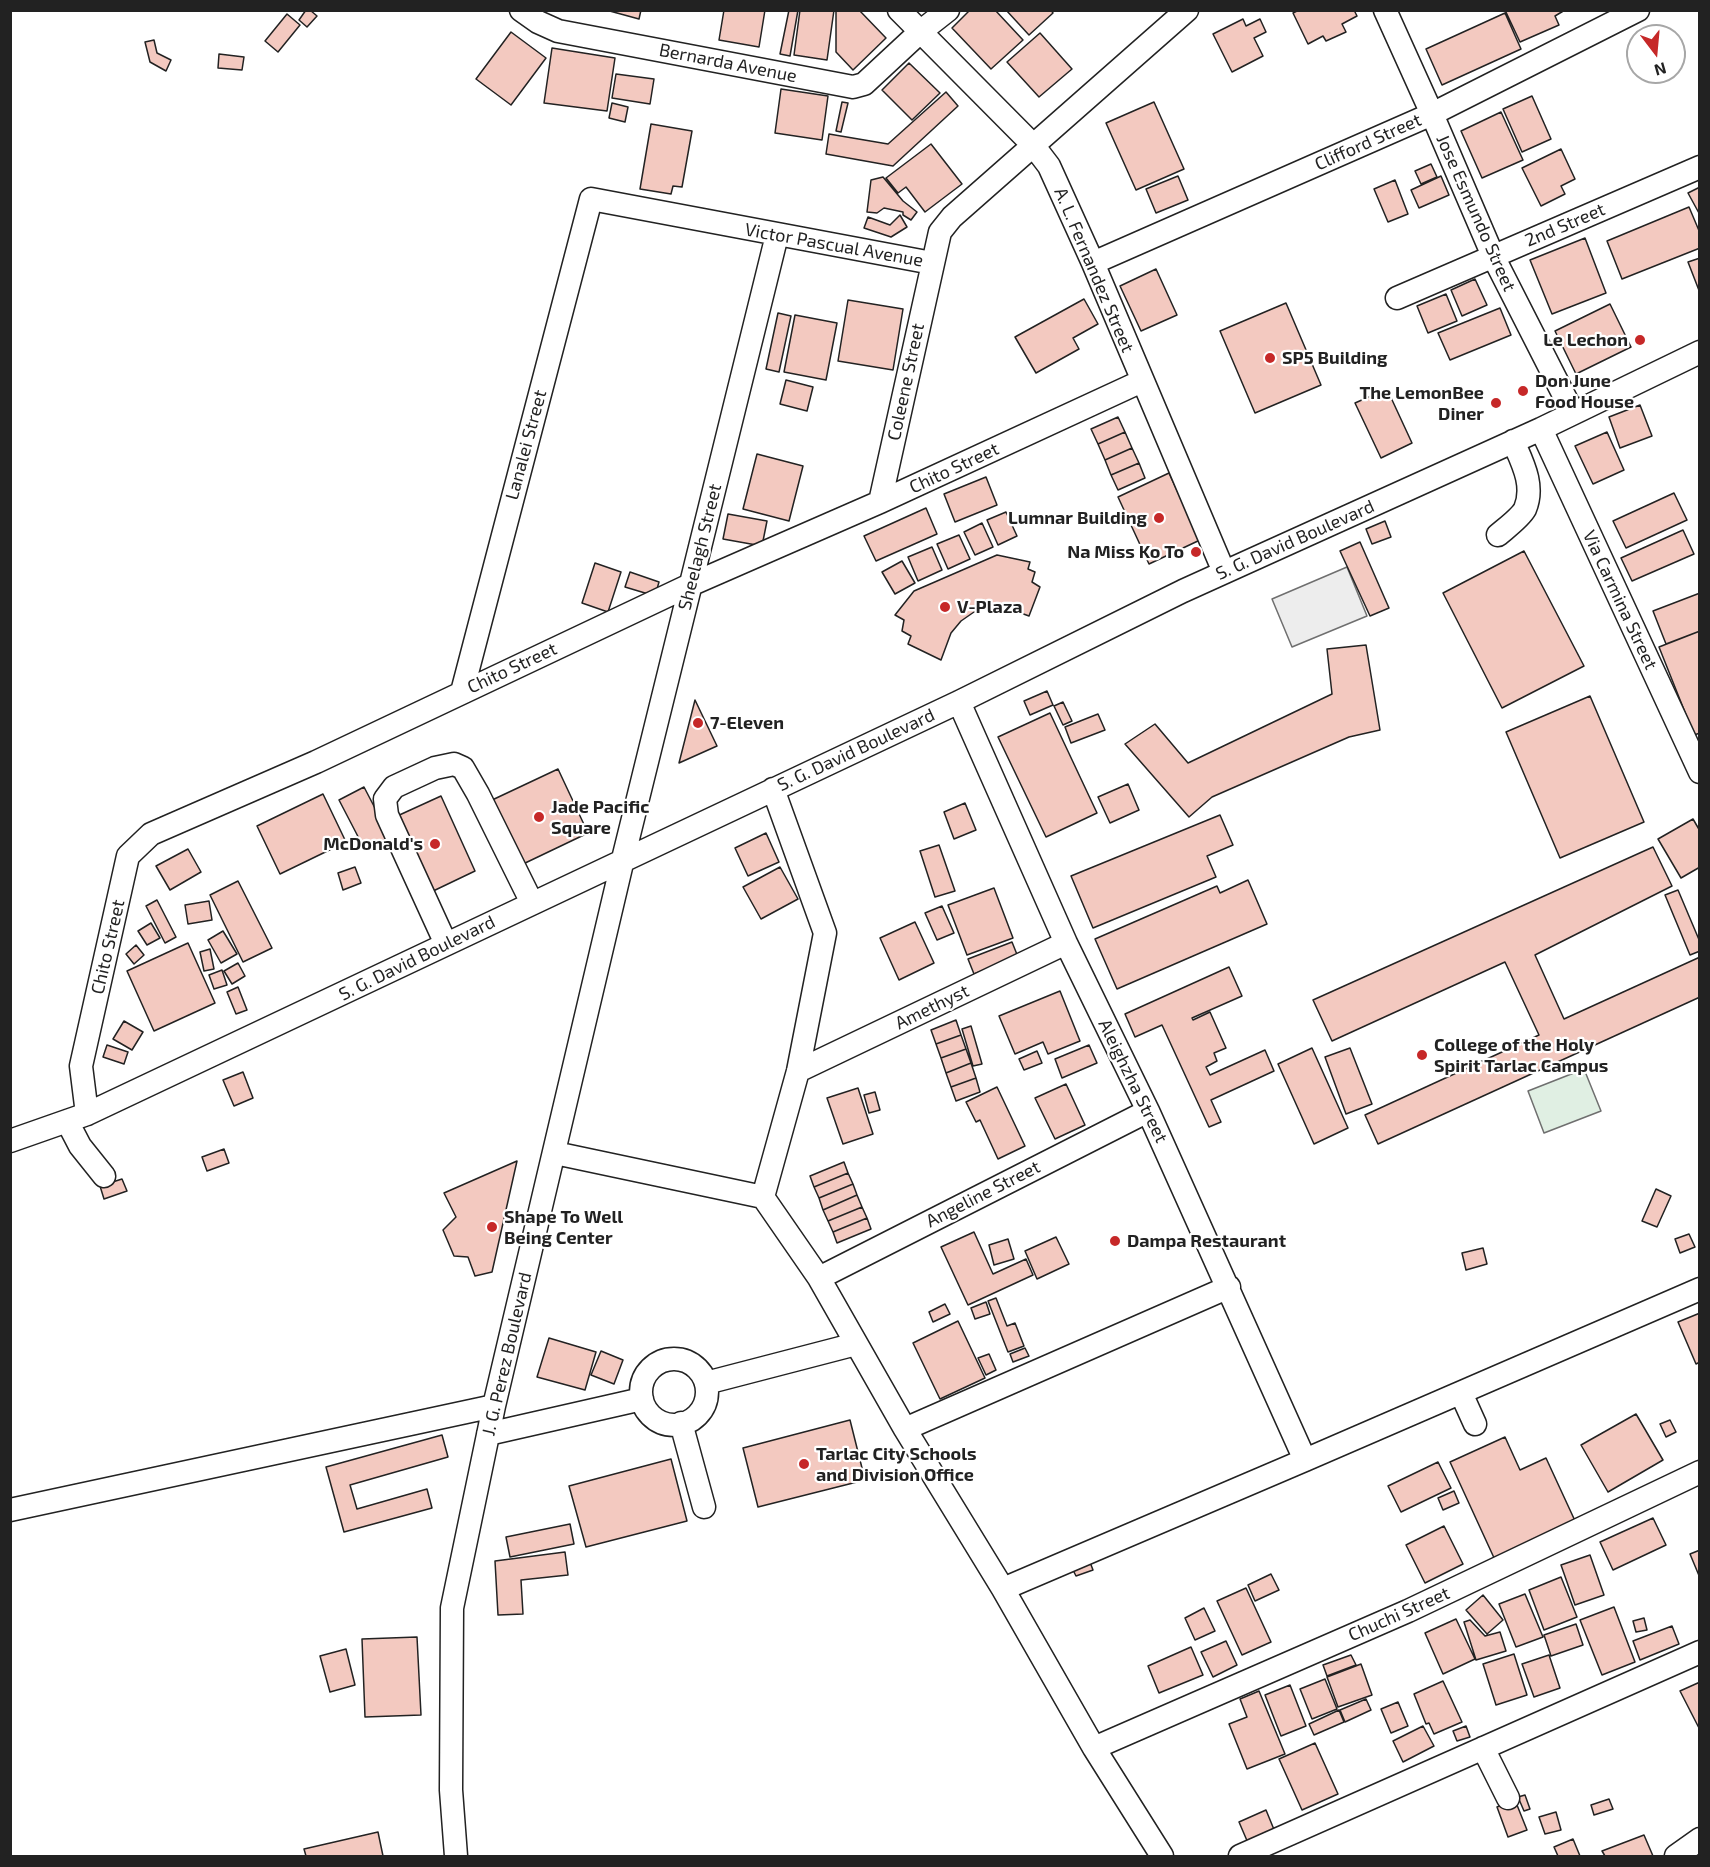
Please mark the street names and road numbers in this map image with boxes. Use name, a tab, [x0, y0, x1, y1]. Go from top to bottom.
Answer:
street label: Bernarda Avenue	[657, 39, 799, 87]
street label: Clifford Street	[1311, 109, 1425, 175]
street label: Jose Esmundo Street	[1432, 131, 1520, 295]
street label: A. L. Fernandez Street	[1049, 184, 1139, 356]
street label: 2nd Street	[1522, 198, 1608, 252]
street label: Victor Pascual Avenue	[743, 219, 925, 271]
street label: Coleene Street	[883, 321, 929, 443]
street label: Lanalei Street	[501, 388, 551, 502]
street label: Chito Street	[906, 438, 1002, 498]
street label: Sheelagh Street	[674, 481, 726, 613]
street label: S. G. David Boulevard	[1212, 495, 1378, 585]
street label: Via Carmina Street	[1578, 527, 1662, 673]
street label: Chito Street	[464, 638, 560, 698]
street label: S. G. David Boulevard	[774, 704, 938, 796]
street label: Chito Street	[87, 898, 129, 996]
street label: S. G. David Boulevard	[335, 911, 499, 1005]
street label: Amethyst	[892, 980, 972, 1034]
street label: Aleighzha Street	[1094, 1016, 1172, 1146]
street label: Angeline Street	[922, 1156, 1044, 1232]
street label: J. G. Perez Boulevard	[478, 1270, 536, 1438]
street label: Chuchi Street	[1345, 1582, 1453, 1646]

